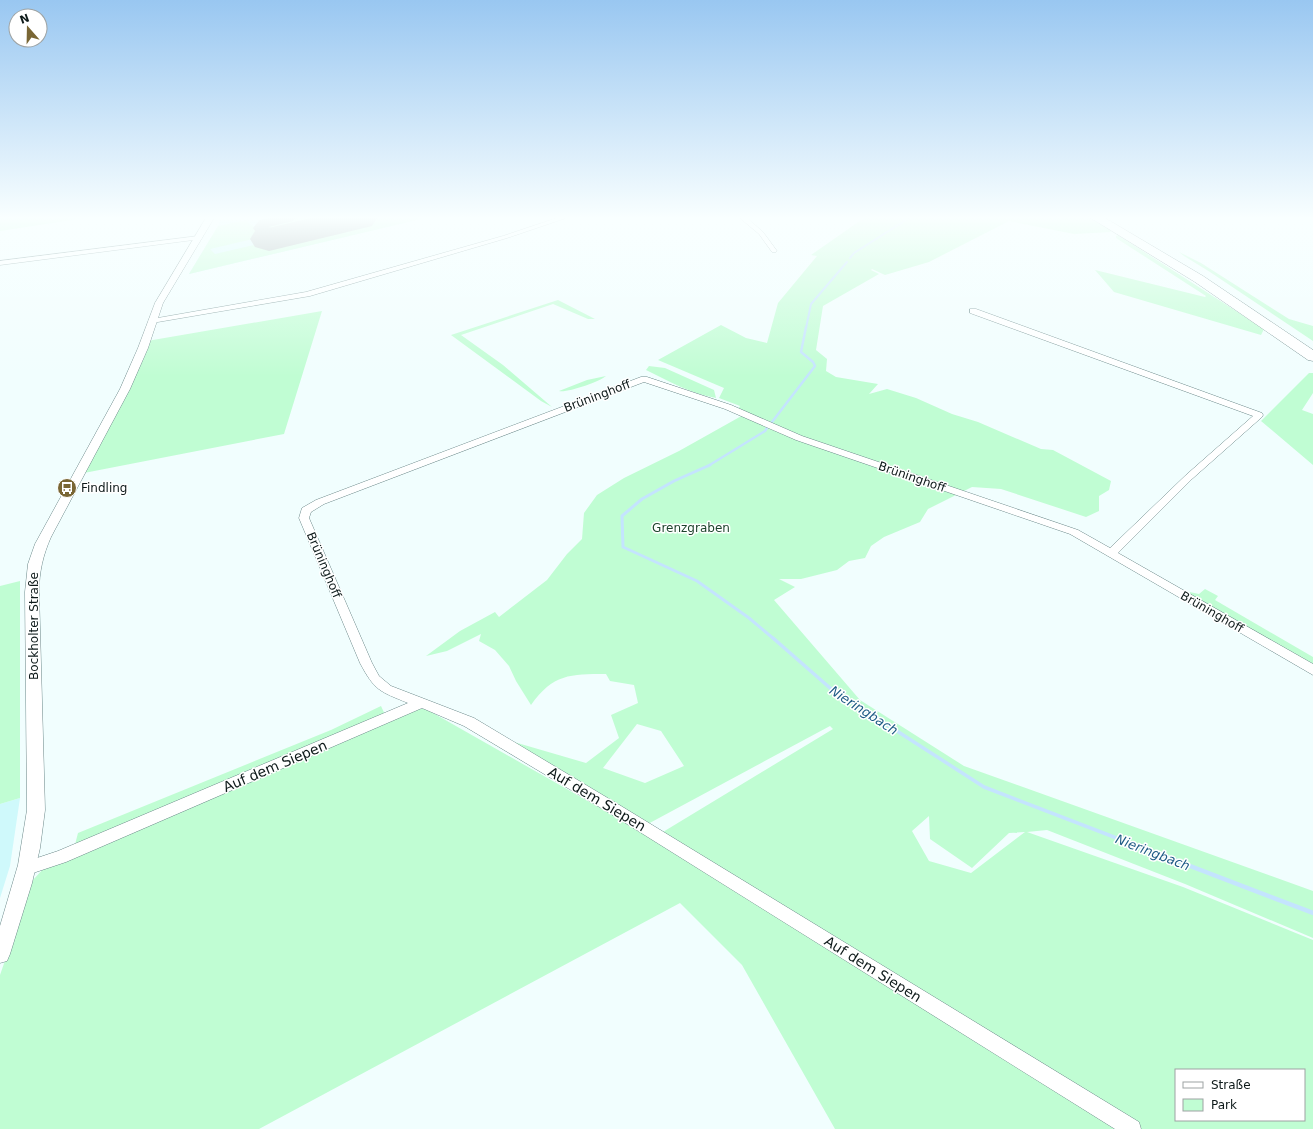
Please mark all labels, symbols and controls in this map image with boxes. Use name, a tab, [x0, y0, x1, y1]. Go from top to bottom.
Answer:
north arrow	[8, 8, 48, 48]
text: N	[18, 11, 31, 27]
street label: Brüninghoff	[562, 377, 633, 415]
street label: Brüninghoff	[877, 459, 948, 495]
bus stop icon: Findling	[56, 477, 78, 499]
place label: Findling	[81, 481, 127, 495]
park label: Grenzgraben	[652, 521, 730, 535]
street label: Brüninghoff	[304, 530, 344, 601]
street label: Bockholter Straße	[27, 572, 41, 680]
street label: Brüninghoff	[1178, 588, 1247, 636]
water label: Nieringbach	[827, 683, 901, 738]
street label: Auf dem Siepen	[221, 737, 329, 795]
street label: Auf dem Siepen	[545, 764, 649, 834]
water label: Nieringbach	[1114, 831, 1192, 874]
street label: Auf dem Siepen	[822, 933, 924, 1005]
legend	[1175, 1069, 1305, 1121]
text: Straße	[1211, 1078, 1251, 1092]
text: Park	[1211, 1098, 1237, 1112]

